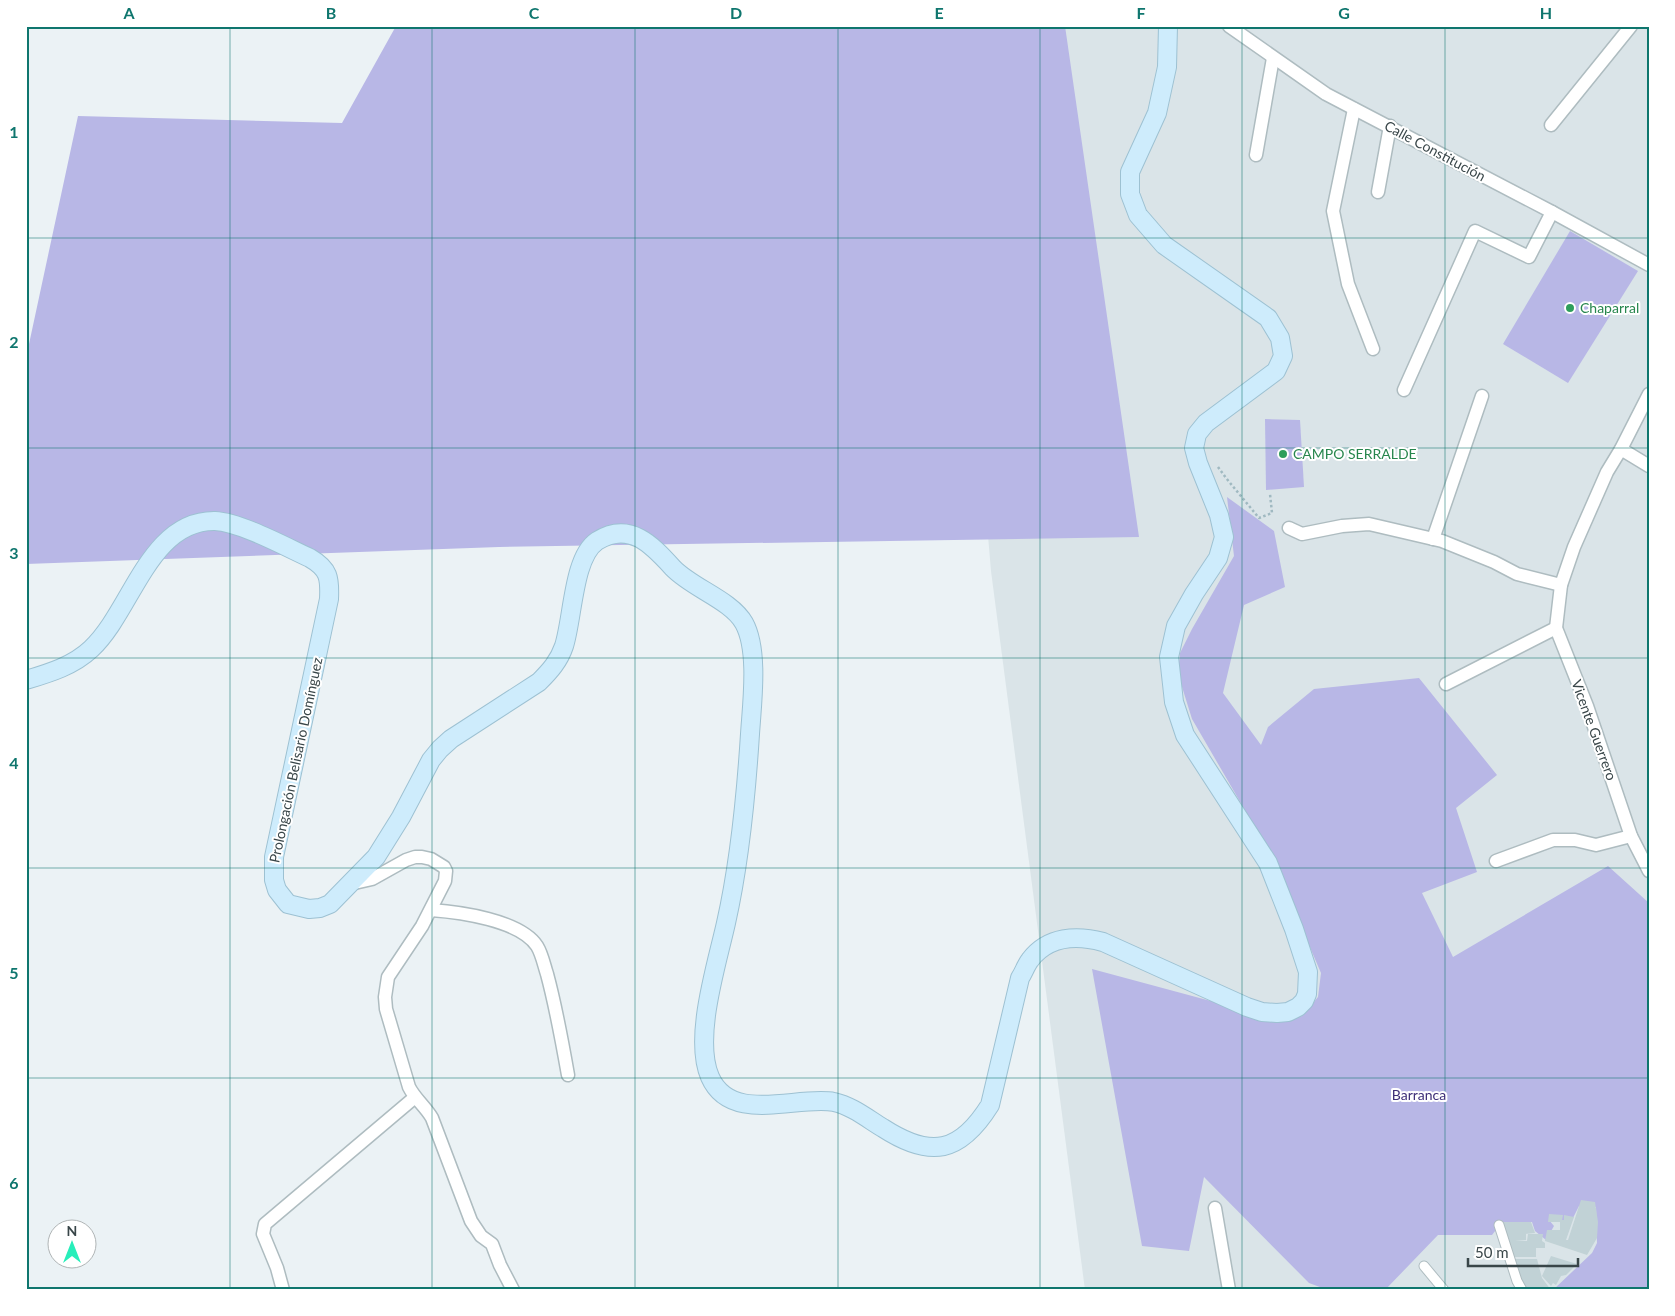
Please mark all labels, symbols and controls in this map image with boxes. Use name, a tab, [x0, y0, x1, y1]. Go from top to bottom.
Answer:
text: A	[122, 3, 135, 22]
text: B	[326, 3, 336, 22]
text: C	[529, 3, 540, 22]
text: D	[730, 3, 742, 22]
text: E	[934, 3, 944, 22]
text: F	[1136, 3, 1146, 22]
text: G	[1338, 3, 1350, 22]
text: H	[1540, 3, 1552, 22]
street label: Calle Constitución	[1382, 117, 1489, 184]
text: 1	[9, 122, 19, 141]
place label: Chaparral	[1580, 299, 1639, 316]
marker: Chaparral	[1564, 302, 1576, 314]
text: 2	[9, 332, 19, 351]
place label: CAMPO SERRALDE	[1293, 445, 1417, 462]
marker: CAMPO SERRALDE	[1277, 448, 1289, 460]
text: 3	[9, 543, 19, 562]
street label: Prolongación Belisario Domínguez	[265, 656, 326, 864]
street label: Vicente Guerrero	[1568, 677, 1621, 783]
text: 4	[9, 753, 19, 772]
text: 5	[9, 963, 19, 982]
park label: Barranca	[1392, 1086, 1446, 1103]
text: 6	[9, 1173, 19, 1192]
north arrow	[48, 1218, 98, 1268]
text: N	[67, 1222, 77, 1239]
scale bar	[1468, 1236, 1578, 1268]
text: 50 m	[1475, 1243, 1509, 1261]

